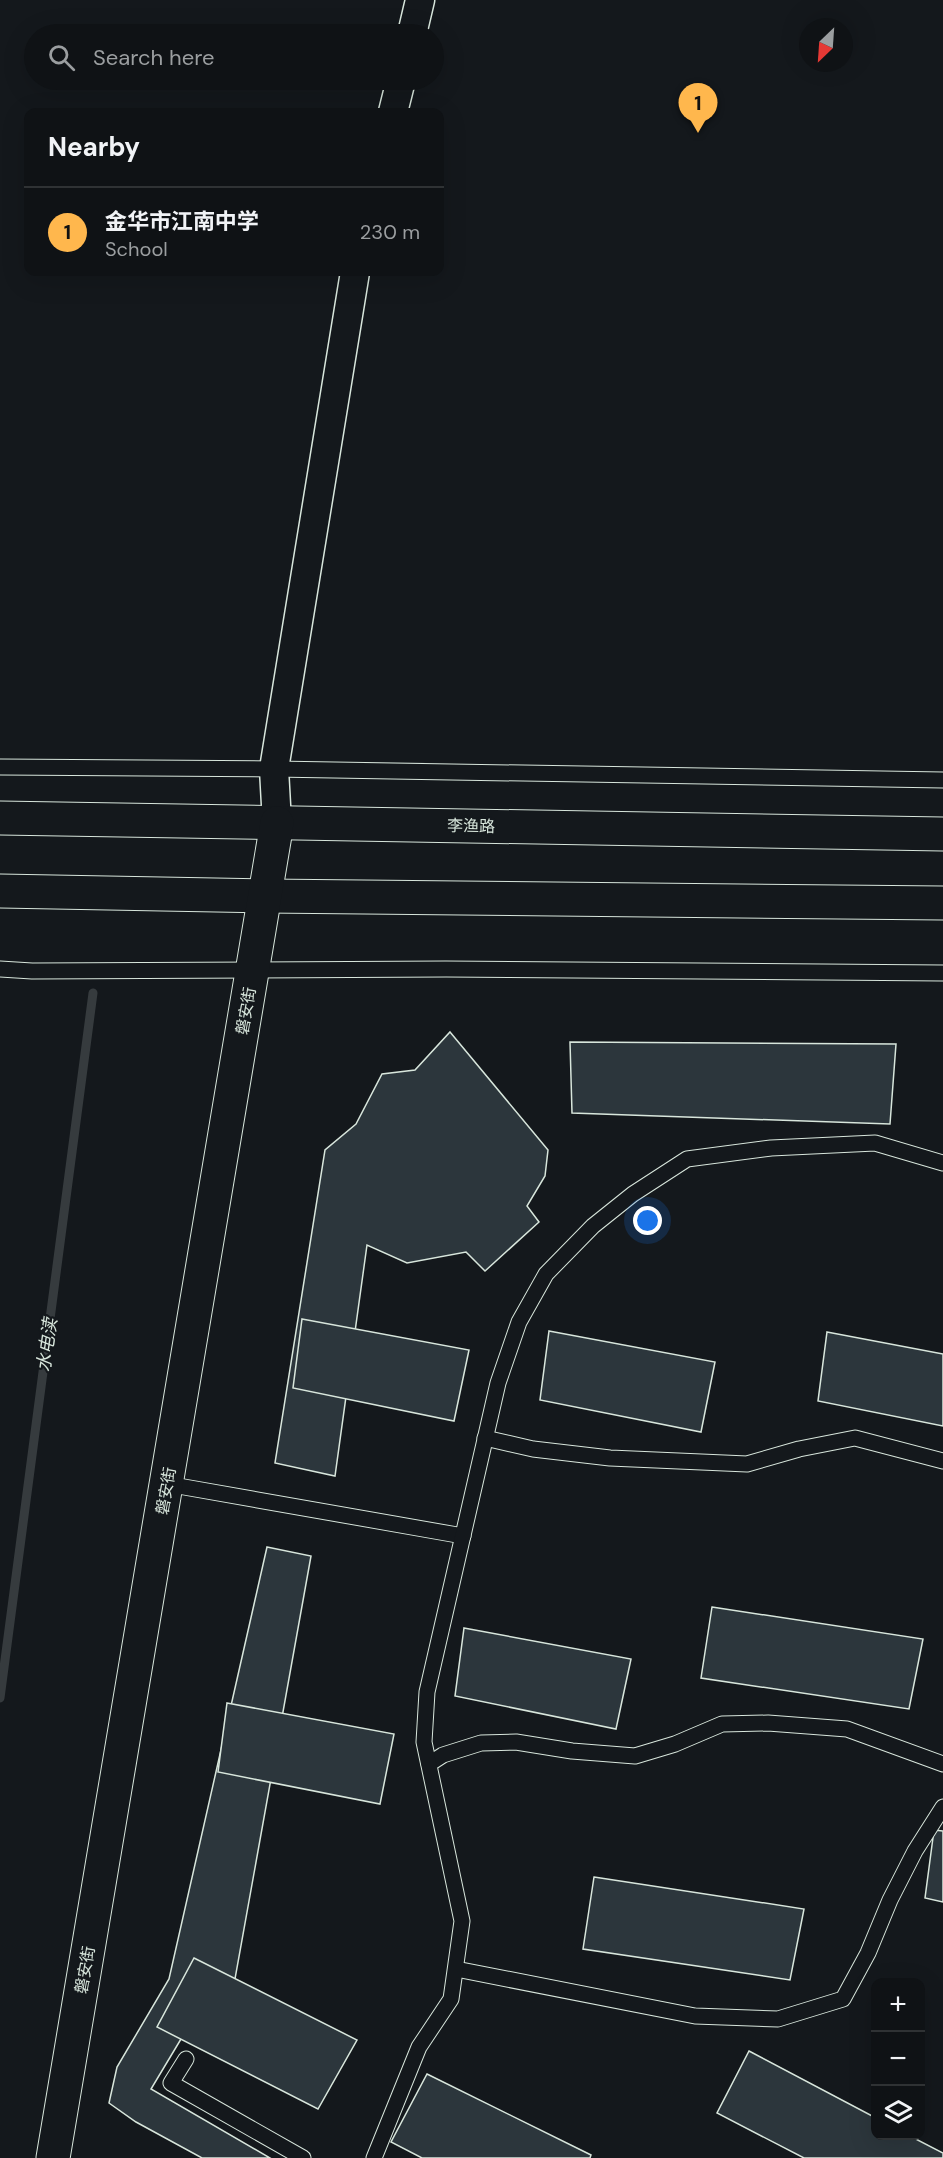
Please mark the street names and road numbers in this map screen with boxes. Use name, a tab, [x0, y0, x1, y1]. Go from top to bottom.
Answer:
street label: 李渔路	[447, 815, 495, 837]
street label: 磐安街	[231, 986, 261, 1036]
street label: 磐安街	[151, 1466, 181, 1516]
street label: 磐安街	[70, 1945, 100, 1995]

